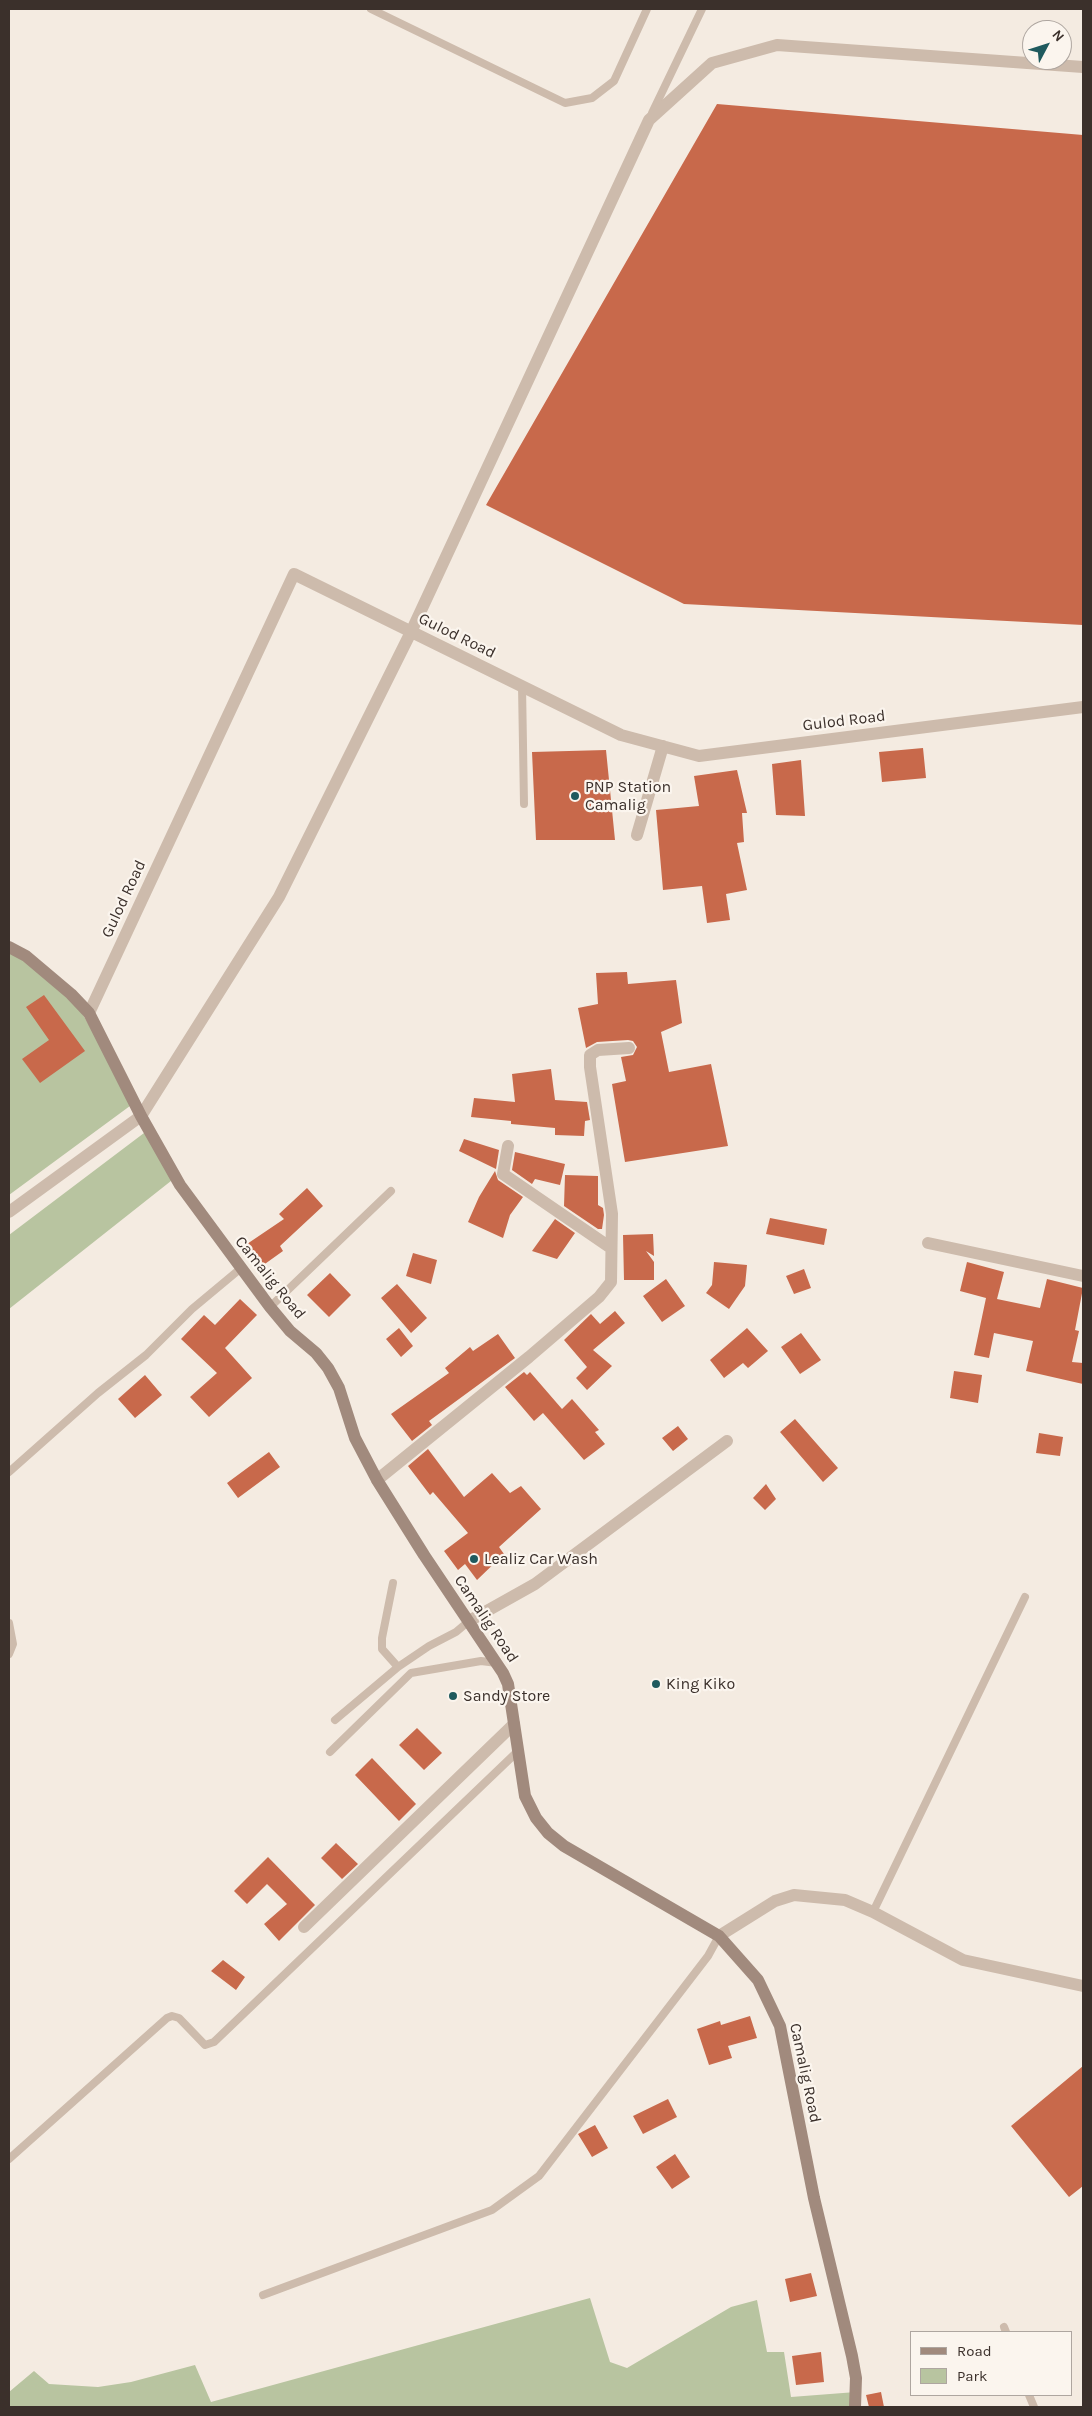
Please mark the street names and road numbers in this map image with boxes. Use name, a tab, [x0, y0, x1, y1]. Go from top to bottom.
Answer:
street label: Gulod Road	[415, 609, 499, 663]
street label: Gulod Road	[801, 706, 887, 736]
street label: Gulod Road	[98, 857, 150, 941]
street label: Camalig Road	[231, 1233, 309, 1323]
street label: Camalig Road	[450, 1572, 522, 1666]
street label: Camalig Road	[785, 2021, 825, 2125]

